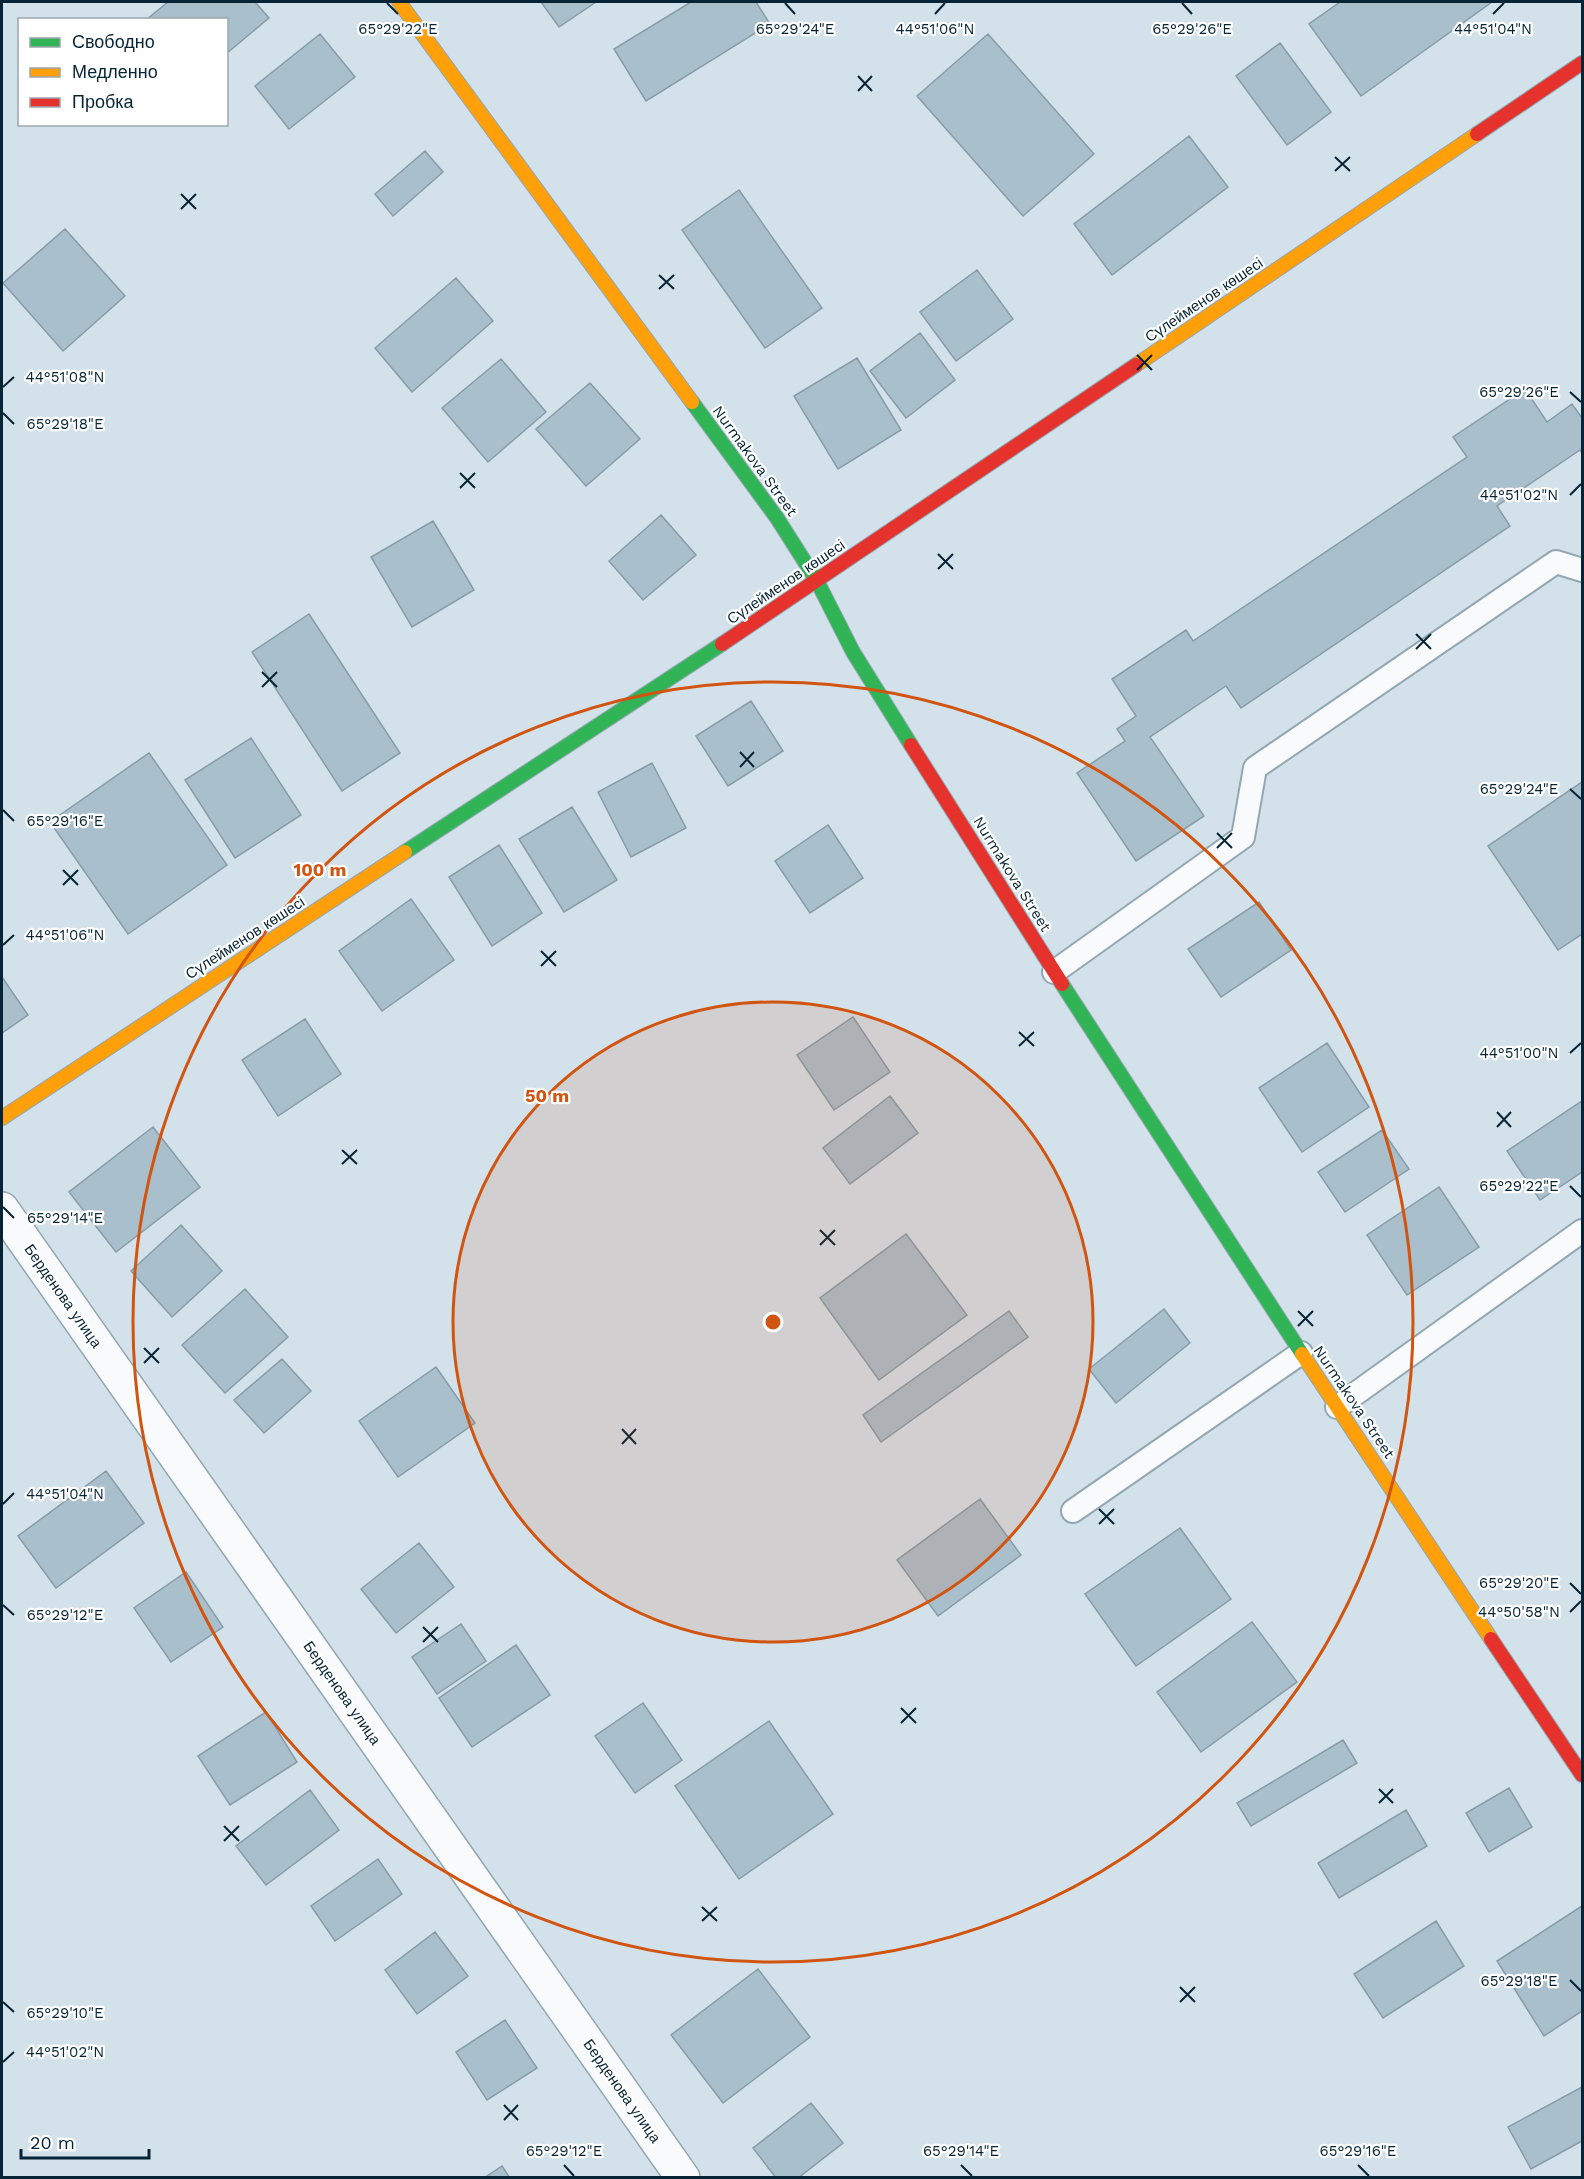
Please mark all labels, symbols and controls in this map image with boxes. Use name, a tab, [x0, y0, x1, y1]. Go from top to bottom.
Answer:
legend	[18, 18, 228, 126]
text: 65°29'22"E	[358, 20, 438, 38]
text: 65°29'24"E	[756, 20, 834, 38]
text: 44°51'06"N	[896, 20, 974, 38]
text: 65°29'26"E	[1152, 20, 1232, 38]
text: 44°51'04"N	[1454, 20, 1532, 38]
text: Свободно	[72, 31, 155, 52]
text: Медленно	[72, 61, 158, 82]
text: Пробка	[72, 91, 135, 112]
street label: Сүлейменов көшесі	[1142, 254, 1266, 346]
text: 44°51'08"N	[26, 368, 104, 386]
text: 65°29'26"E	[1479, 383, 1559, 401]
street label: Nurmakova Street	[709, 402, 802, 520]
text: 65°29'18"E	[27, 415, 103, 433]
text: 44°51'02"N	[1480, 486, 1558, 504]
street label: Сүлейменов көшесі	[724, 536, 848, 628]
text: 65°29'24"E	[1480, 780, 1558, 798]
text: 65°29'16"E	[27, 812, 103, 830]
street label: Nurmakova Street	[969, 813, 1055, 935]
text: 100 m	[293, 859, 347, 880]
street label: Сүлейменов көшесі	[182, 893, 308, 983]
text: 44°51'06"N	[26, 926, 104, 944]
text: 44°51'00"N	[1479, 1044, 1559, 1062]
text: 50 m	[525, 1085, 569, 1106]
text: 65°29'22"E	[1479, 1177, 1559, 1195]
text: 65°29'14"E	[27, 1209, 103, 1227]
street label: Берденова улица	[21, 1241, 106, 1352]
centre of rings	[763, 1312, 783, 1332]
street label: Nurmakova Street	[1310, 1342, 1399, 1462]
text: 44°51'04"N	[26, 1485, 104, 1503]
text: 65°29'20"E	[1479, 1574, 1559, 1592]
text: 44°50'58"N	[1478, 1603, 1560, 1621]
text: 65°29'12"E	[27, 1606, 103, 1624]
street label: Берденова улица	[300, 1638, 385, 1749]
text: 65°29'18"E	[1481, 1972, 1557, 1990]
text: 65°29'10"E	[26, 2004, 104, 2022]
street label: Берденова улица	[580, 2036, 665, 2147]
text: 44°51'02"N	[26, 2043, 104, 2061]
scale bar	[21, 2122, 148, 2160]
text: 20 m	[30, 2132, 75, 2153]
text: 65°29'12"E	[526, 2142, 602, 2160]
text: 65°29'14"E	[923, 2142, 999, 2160]
text: 65°29'16"E	[1320, 2142, 1396, 2160]

